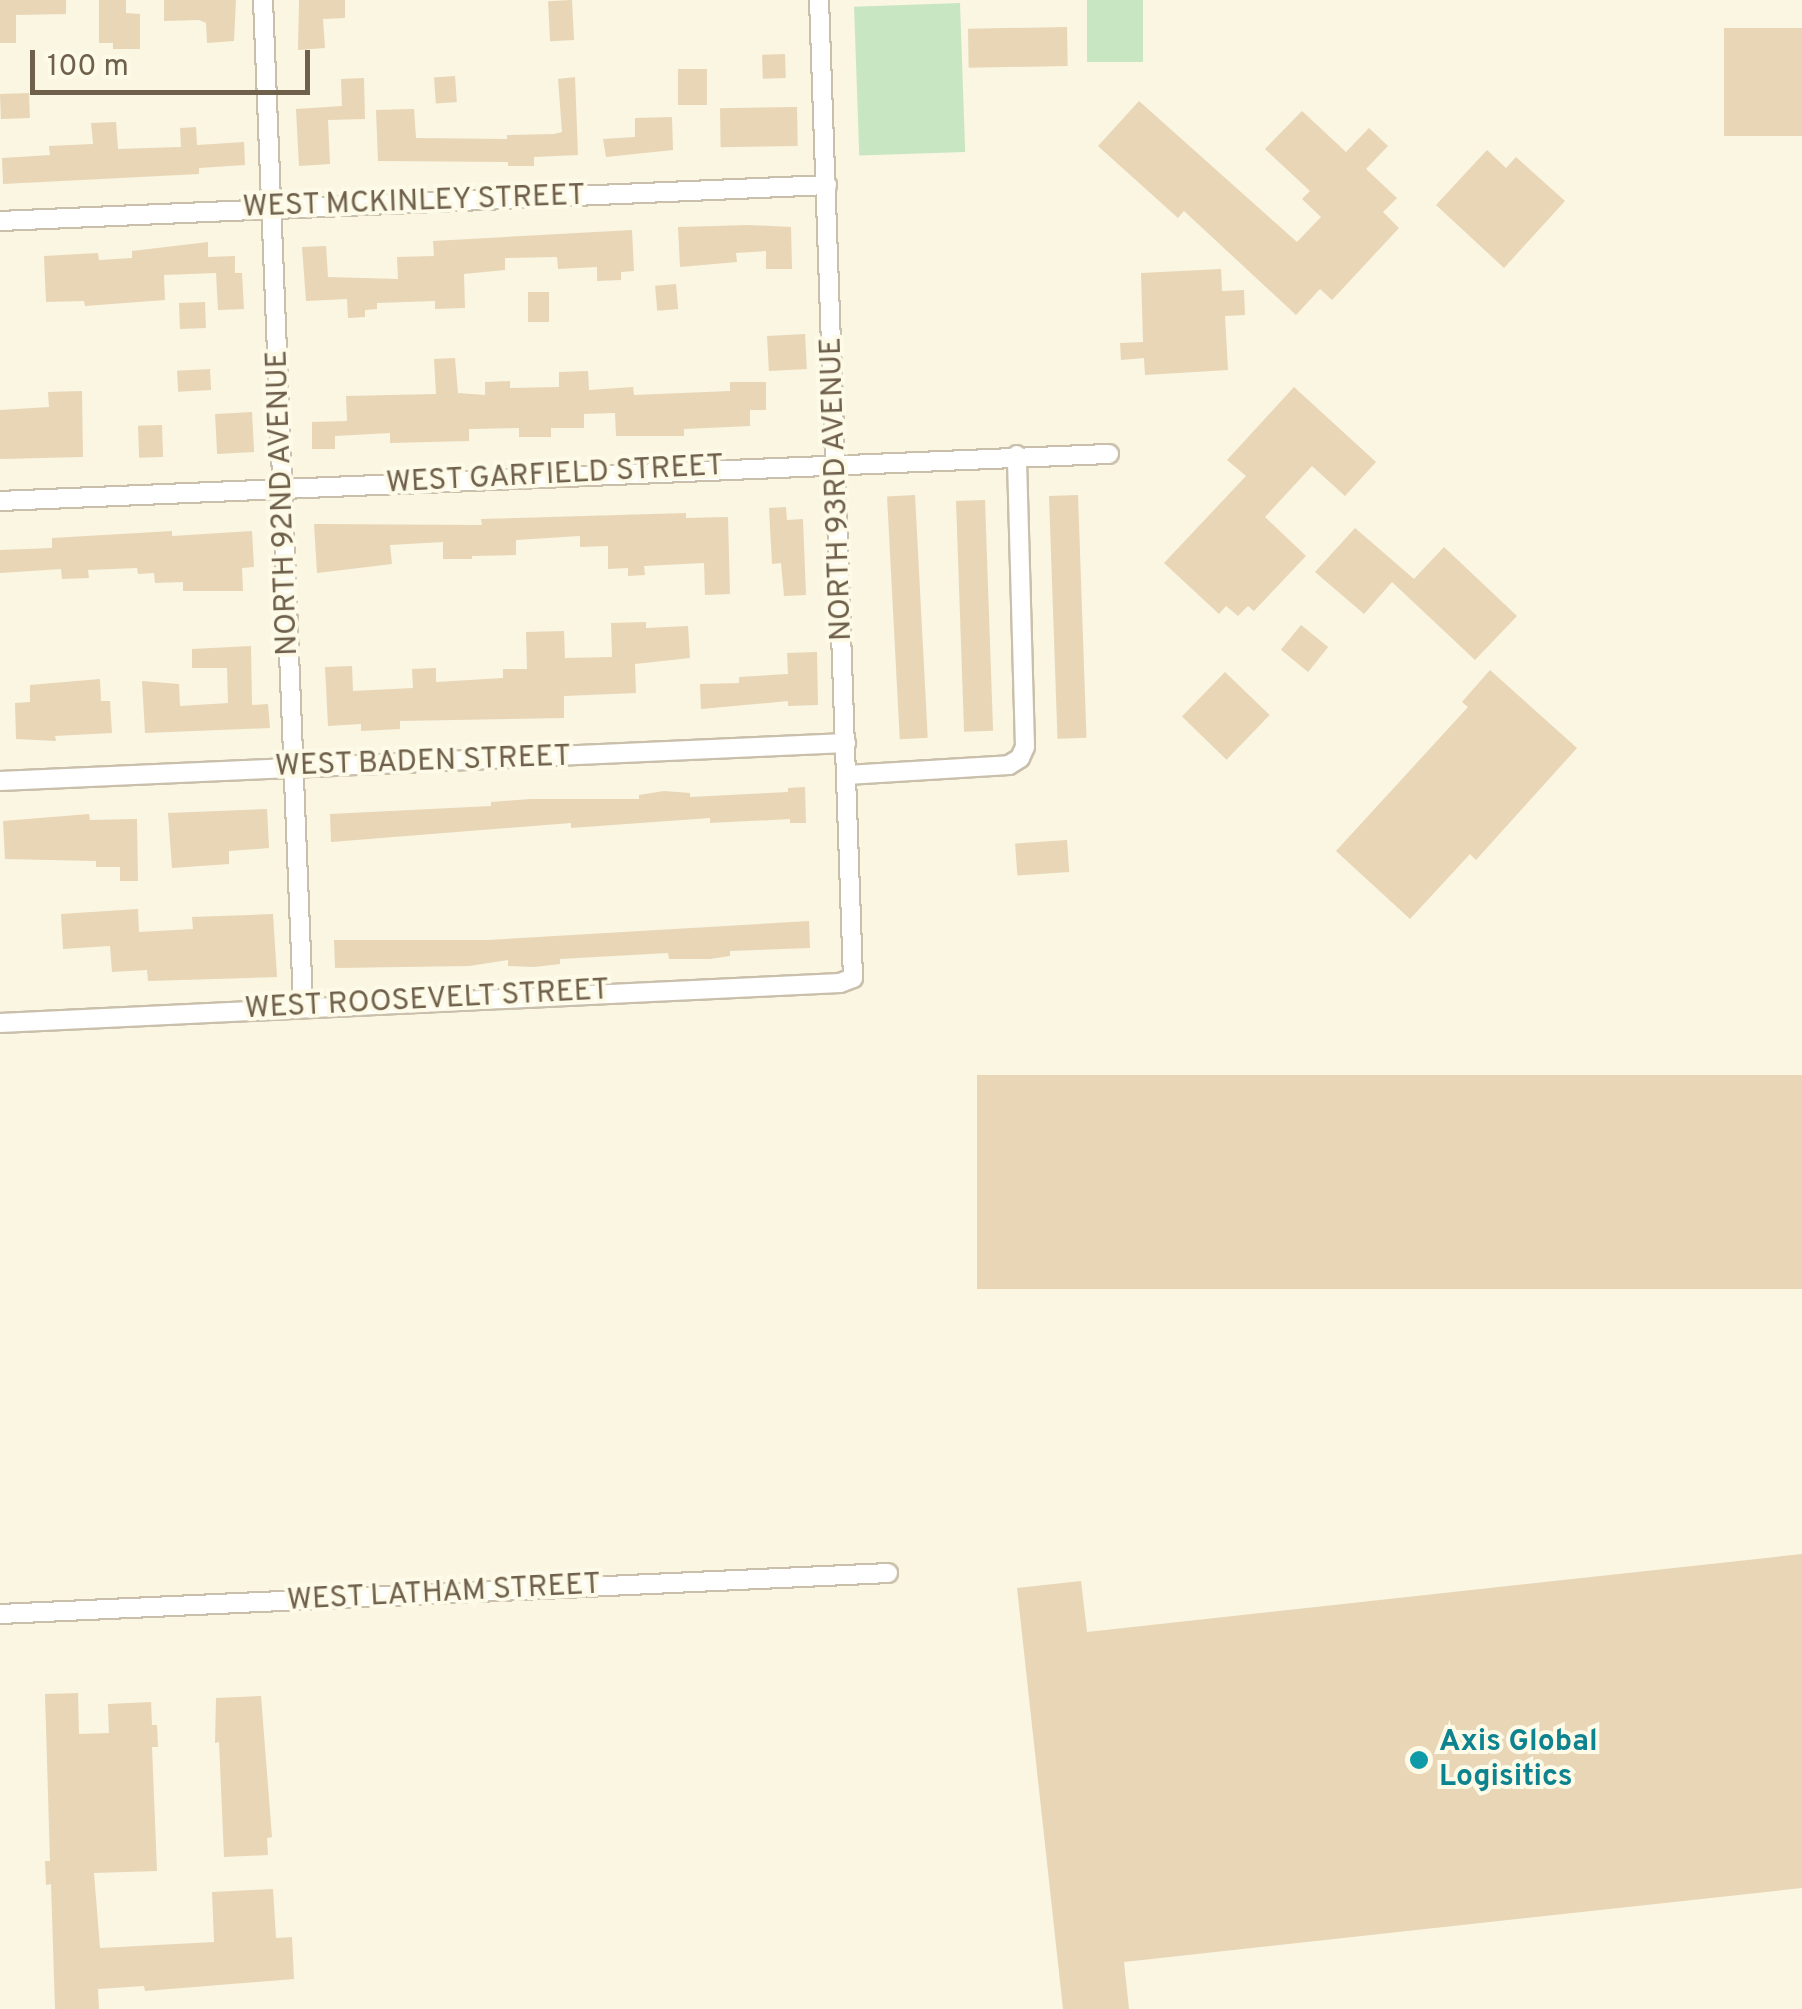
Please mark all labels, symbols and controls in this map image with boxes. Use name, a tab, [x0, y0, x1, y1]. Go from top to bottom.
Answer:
scale bar	[35, 30, 315, 92]
text: 100 m	[47, 49, 129, 86]
street label: WEST MCKINLEY STREET	[241, 179, 587, 227]
street label: NORTH 93RD AVENUE	[815, 336, 861, 642]
street label: NORTH 92ND AVENUE	[261, 349, 307, 657]
street label: WEST GARFIELD STREET	[385, 449, 725, 503]
street label: WEST BADEN STREET	[274, 740, 572, 786]
street label: WEST ROOSEVELT STREET	[243, 973, 611, 1029]
street label: WEST LATHAM STREET	[286, 1568, 602, 1620]
place label: Axis Global Logisitics	[1439, 1725, 1598, 1796]
marker: Axis Global Logisitics	[1408, 1749, 1430, 1771]

